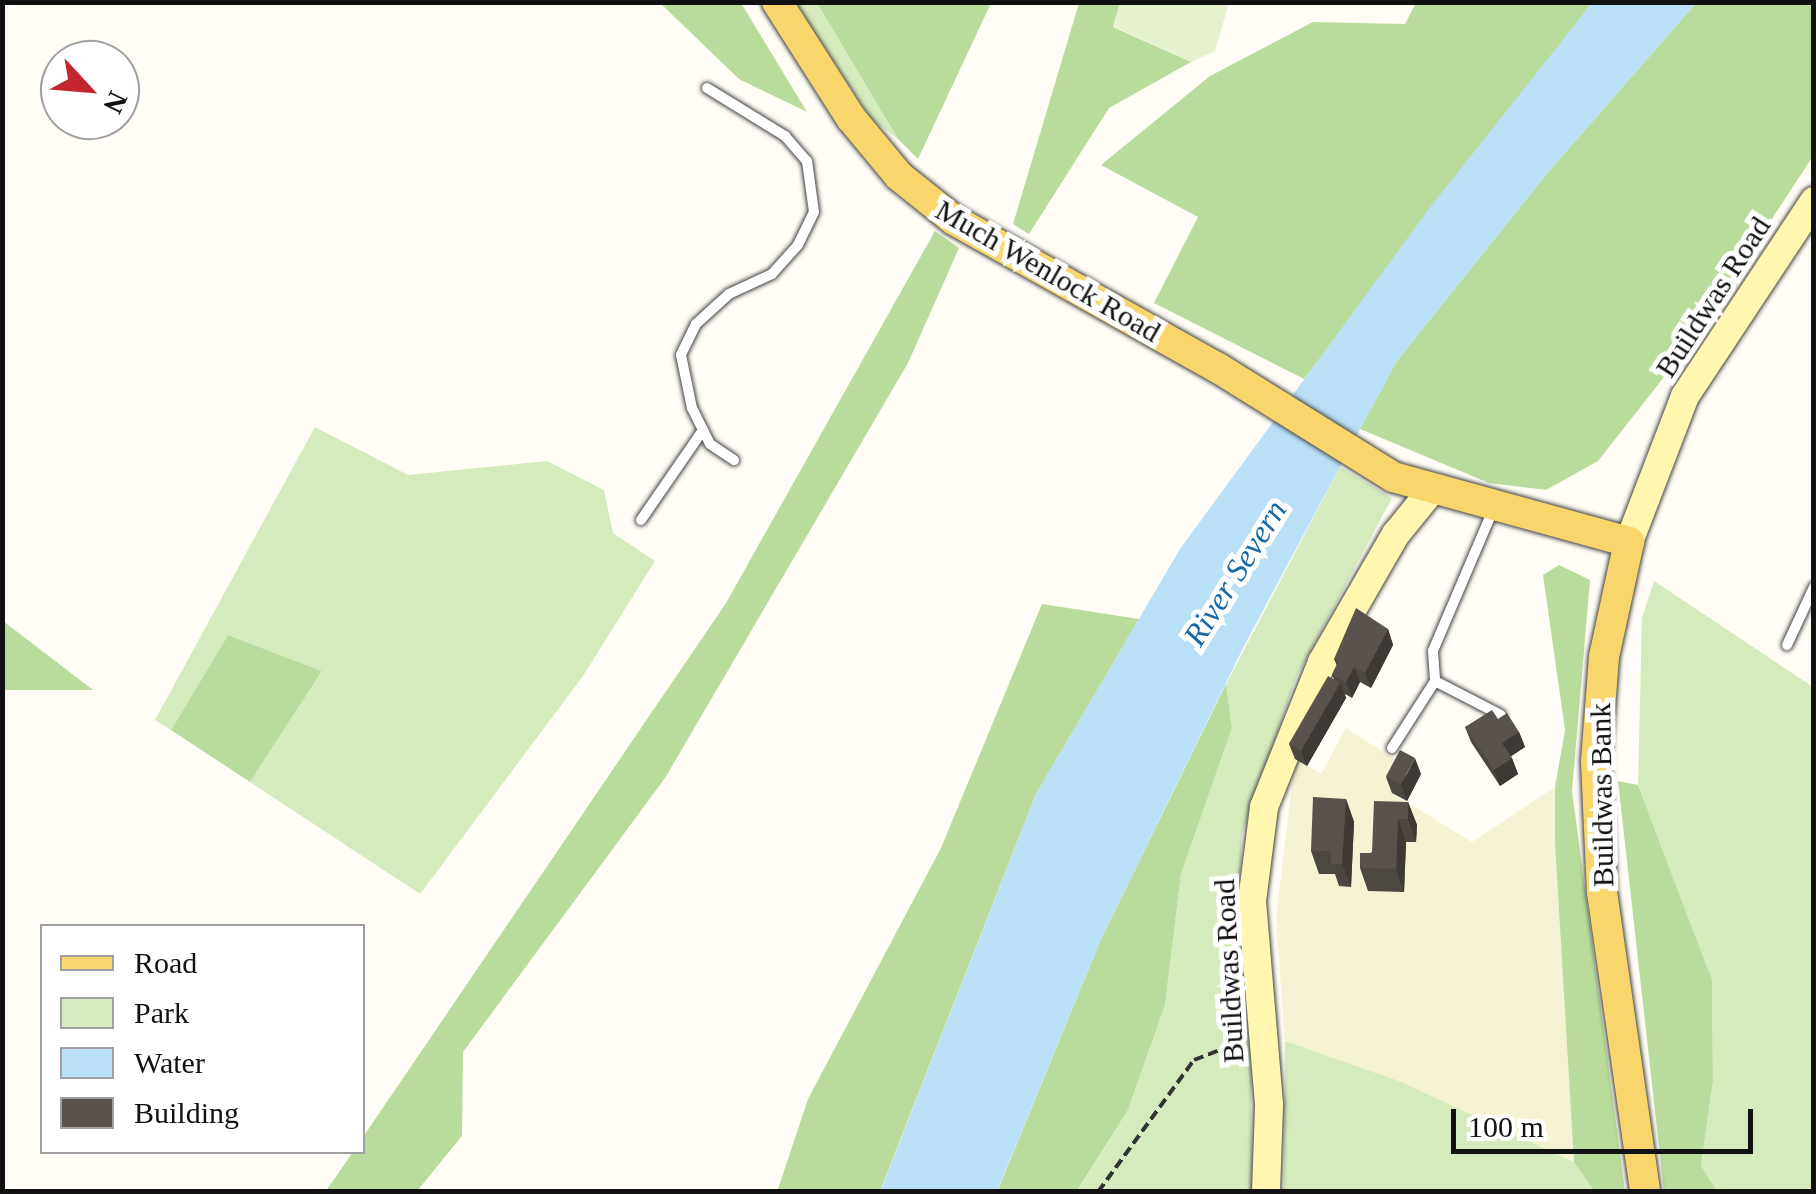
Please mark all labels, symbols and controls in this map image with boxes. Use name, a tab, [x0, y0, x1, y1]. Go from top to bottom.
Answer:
north arrow	[40, 40, 140, 140]
text: N	[97, 87, 134, 118]
street label: Much Wenlock Road	[929, 192, 1167, 350]
street label: Buildwas Road	[1648, 210, 1778, 384]
water label: River Severn	[1175, 493, 1295, 653]
street label: Buildwas Bank	[1582, 703, 1622, 887]
street label: Buildwas Road	[1206, 878, 1252, 1064]
legend	[40, 924, 365, 1154]
text: Road	[134, 946, 197, 979]
text: Park	[134, 996, 189, 1029]
text: Water	[134, 1046, 205, 1079]
scale bar	[1456, 1089, 1758, 1151]
text: Building	[134, 1096, 239, 1129]
text: 100 m	[1468, 1110, 1544, 1143]

